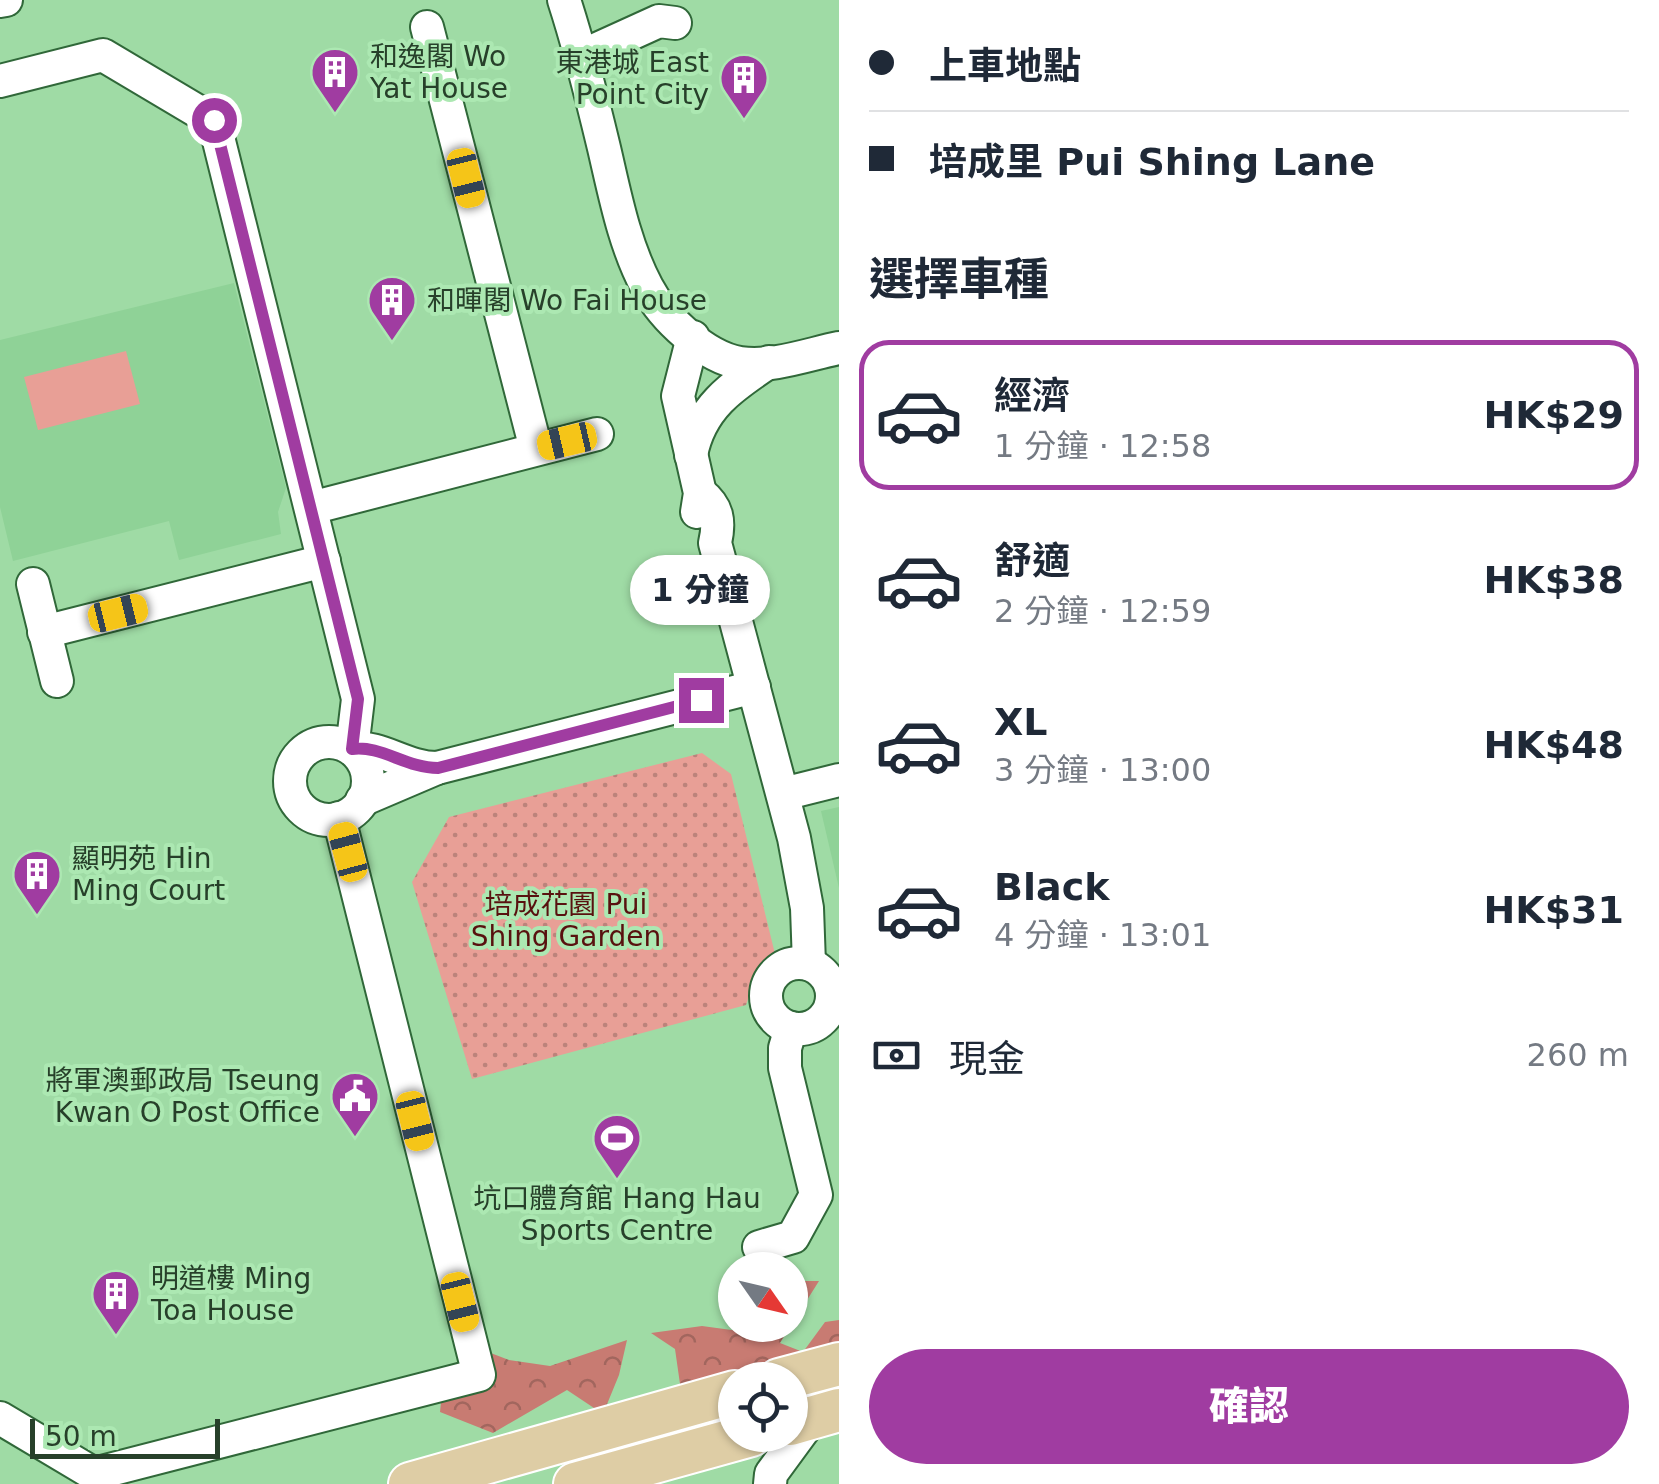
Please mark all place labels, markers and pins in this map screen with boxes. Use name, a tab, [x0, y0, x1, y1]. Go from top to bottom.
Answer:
place label: 和逸閣 Wo Yat House	[369, 40, 508, 105]
building icon: 和逸閣 Wo Yat House	[309, 46, 361, 114]
place label: 東港城 East Point City	[556, 46, 709, 111]
building icon: 東港城 East Point City	[718, 52, 770, 120]
building icon: 和暉閣 Wo Fai House	[366, 274, 418, 342]
place label: 和暉閣 Wo Fai House	[427, 284, 707, 317]
place label: 顯明苑 Hin Ming Court	[72, 842, 225, 907]
building icon: 顯明苑 Hin Ming Court	[11, 848, 63, 916]
place label: 將軍澳郵政局 Tseung Kwan O Post Office	[46, 1064, 320, 1129]
public building icon: 將軍澳郵政局 Tseung Kwan O Post Office	[329, 1070, 381, 1138]
sports icon: 坑口體育館 Hang Hau Sports Centre	[591, 1112, 643, 1180]
place label: 坑口體育館 Hang Hau Sports Centre	[473, 1182, 761, 1247]
place label: 明道樓 Ming Toa House	[150, 1262, 311, 1327]
building icon: 明道樓 Ming Toa House	[90, 1268, 142, 1336]

